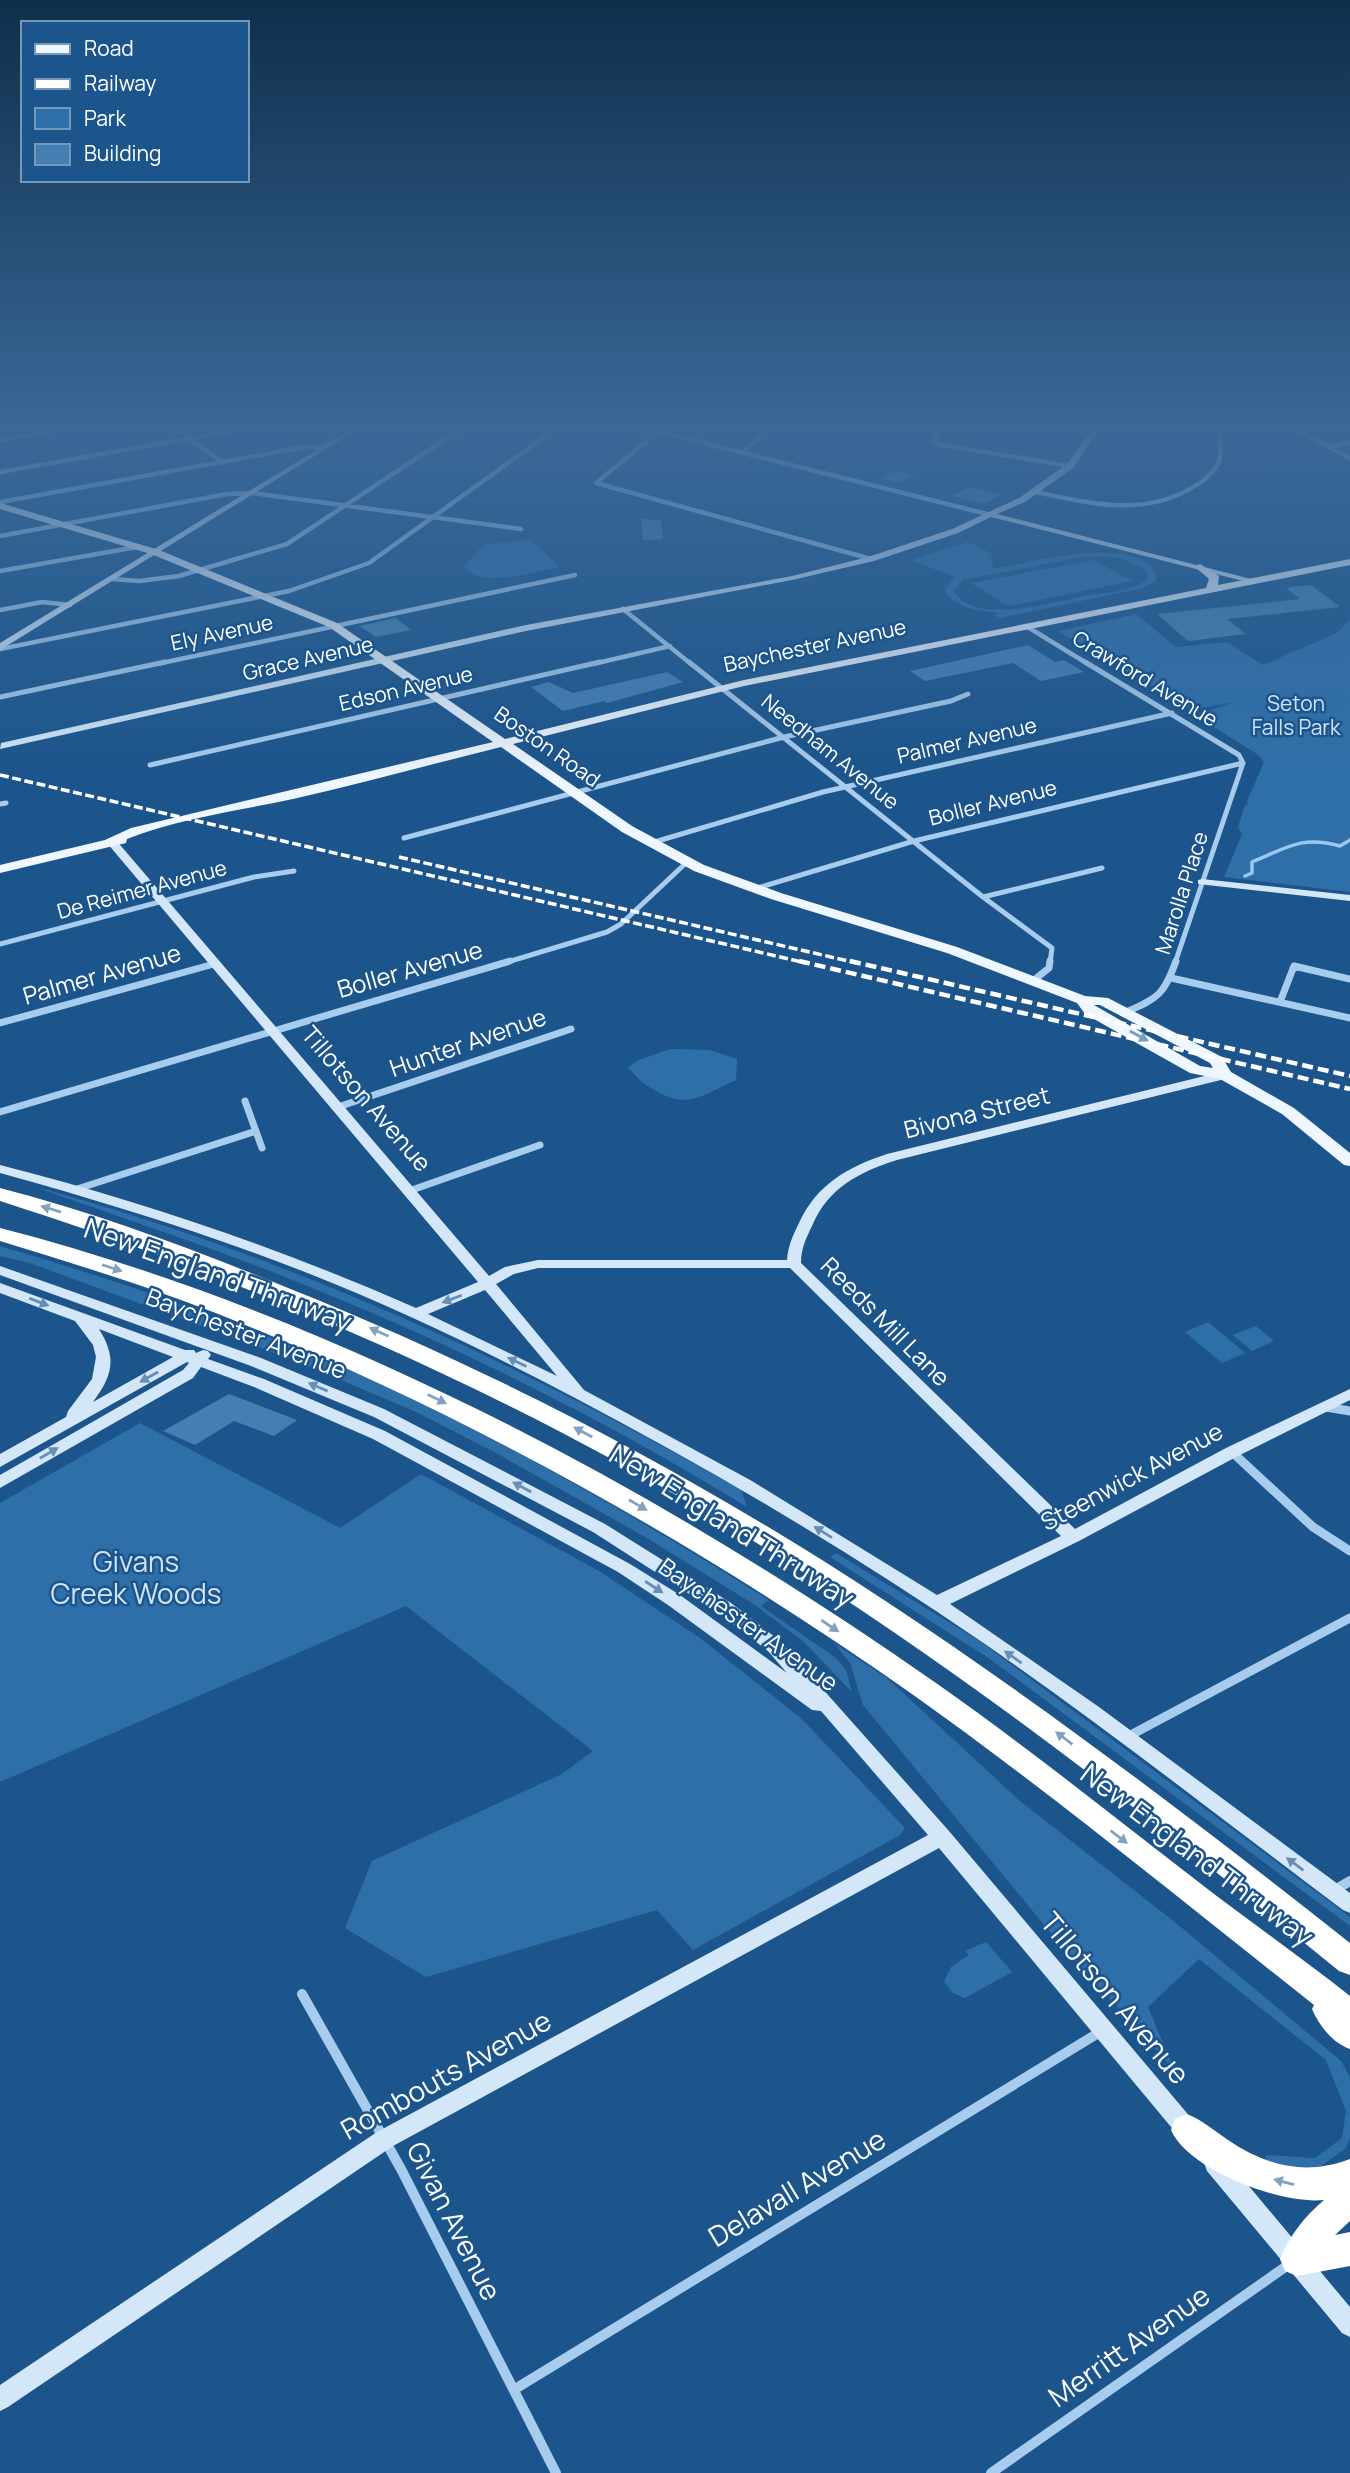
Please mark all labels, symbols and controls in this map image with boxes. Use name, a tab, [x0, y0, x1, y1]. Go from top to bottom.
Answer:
legend	[21, 21, 248, 182]
text: Road	[84, 34, 134, 62]
text: Railway	[84, 69, 156, 97]
text: Park	[84, 104, 126, 132]
text: Building	[84, 139, 161, 167]
street label: Ely Avenue	[168, 608, 276, 657]
street label: Baychester Avenue	[721, 612, 909, 678]
street label: Crawford Avenue	[1068, 624, 1223, 733]
street label: Grace Avenue	[240, 629, 376, 687]
street label: Edson Avenue	[336, 659, 475, 717]
street label: Needham Avenue	[756, 687, 905, 815]
park label: Seton Falls Park	[1252, 689, 1341, 741]
street label: Boston Road	[489, 699, 606, 793]
street label: Palmer Avenue	[894, 710, 1039, 770]
street label: Boller Avenue	[926, 773, 1060, 831]
street label: Marolla Place	[1148, 828, 1214, 958]
street label: De Reimer Avenue	[54, 853, 230, 925]
street label: Boller Avenue	[333, 932, 486, 1005]
street label: Palmer Avenue	[19, 935, 184, 1012]
street label: Hunter Avenue	[385, 999, 550, 1084]
street label: Tillotson Avenue	[295, 1018, 440, 1178]
one-way arrow	[1129, 1030, 1149, 1042]
street label: Bivona Street	[900, 1077, 1053, 1146]
one-way arrow	[41, 1203, 62, 1214]
street label: New England Thruway	[79, 1208, 358, 1340]
street label: Reeds Mill Lane	[814, 1249, 958, 1393]
one-way arrow	[102, 1263, 123, 1274]
street label: Baychester Avenue	[141, 1279, 352, 1386]
one-way arrow	[442, 1293, 463, 1304]
one-way arrow	[29, 1297, 50, 1308]
one-way arrow	[369, 1326, 389, 1338]
one-way arrow	[507, 1357, 527, 1368]
one-way arrow	[140, 1371, 159, 1383]
one-way arrow	[308, 1381, 329, 1392]
one-way arrow	[427, 1393, 447, 1405]
street label: Steenwick Avenue	[1034, 1414, 1228, 1538]
one-way arrow	[573, 1426, 593, 1438]
street label: New England Thruway	[603, 1434, 862, 1616]
one-way arrow	[39, 1447, 58, 1460]
one-way arrow	[512, 1481, 532, 1493]
one-way arrow	[628, 1499, 647, 1511]
one-way arrow	[813, 1525, 833, 1538]
park label: Givans Creek Woods	[51, 1542, 222, 1612]
street label: Baychester Avenue	[652, 1549, 845, 1698]
one-way arrow	[645, 1580, 664, 1593]
one-way arrow	[821, 1619, 840, 1632]
one-way arrow	[1004, 1650, 1022, 1664]
one-way arrow	[1055, 1732, 1073, 1746]
street label: New England Thruway	[1073, 1754, 1322, 1954]
one-way arrow	[1110, 1829, 1128, 1843]
one-way arrow	[1286, 1857, 1304, 1871]
street label: Tillotson Avenue	[1033, 1903, 1199, 2091]
street label: Rombouts Avenue	[333, 2001, 558, 2148]
street label: Delavall Avenue	[701, 2119, 892, 2255]
street label: Givan Avenue	[399, 2135, 511, 2306]
one-way arrow	[1273, 2176, 1295, 2187]
street label: Merritt Avenue	[1040, 2275, 1217, 2415]

